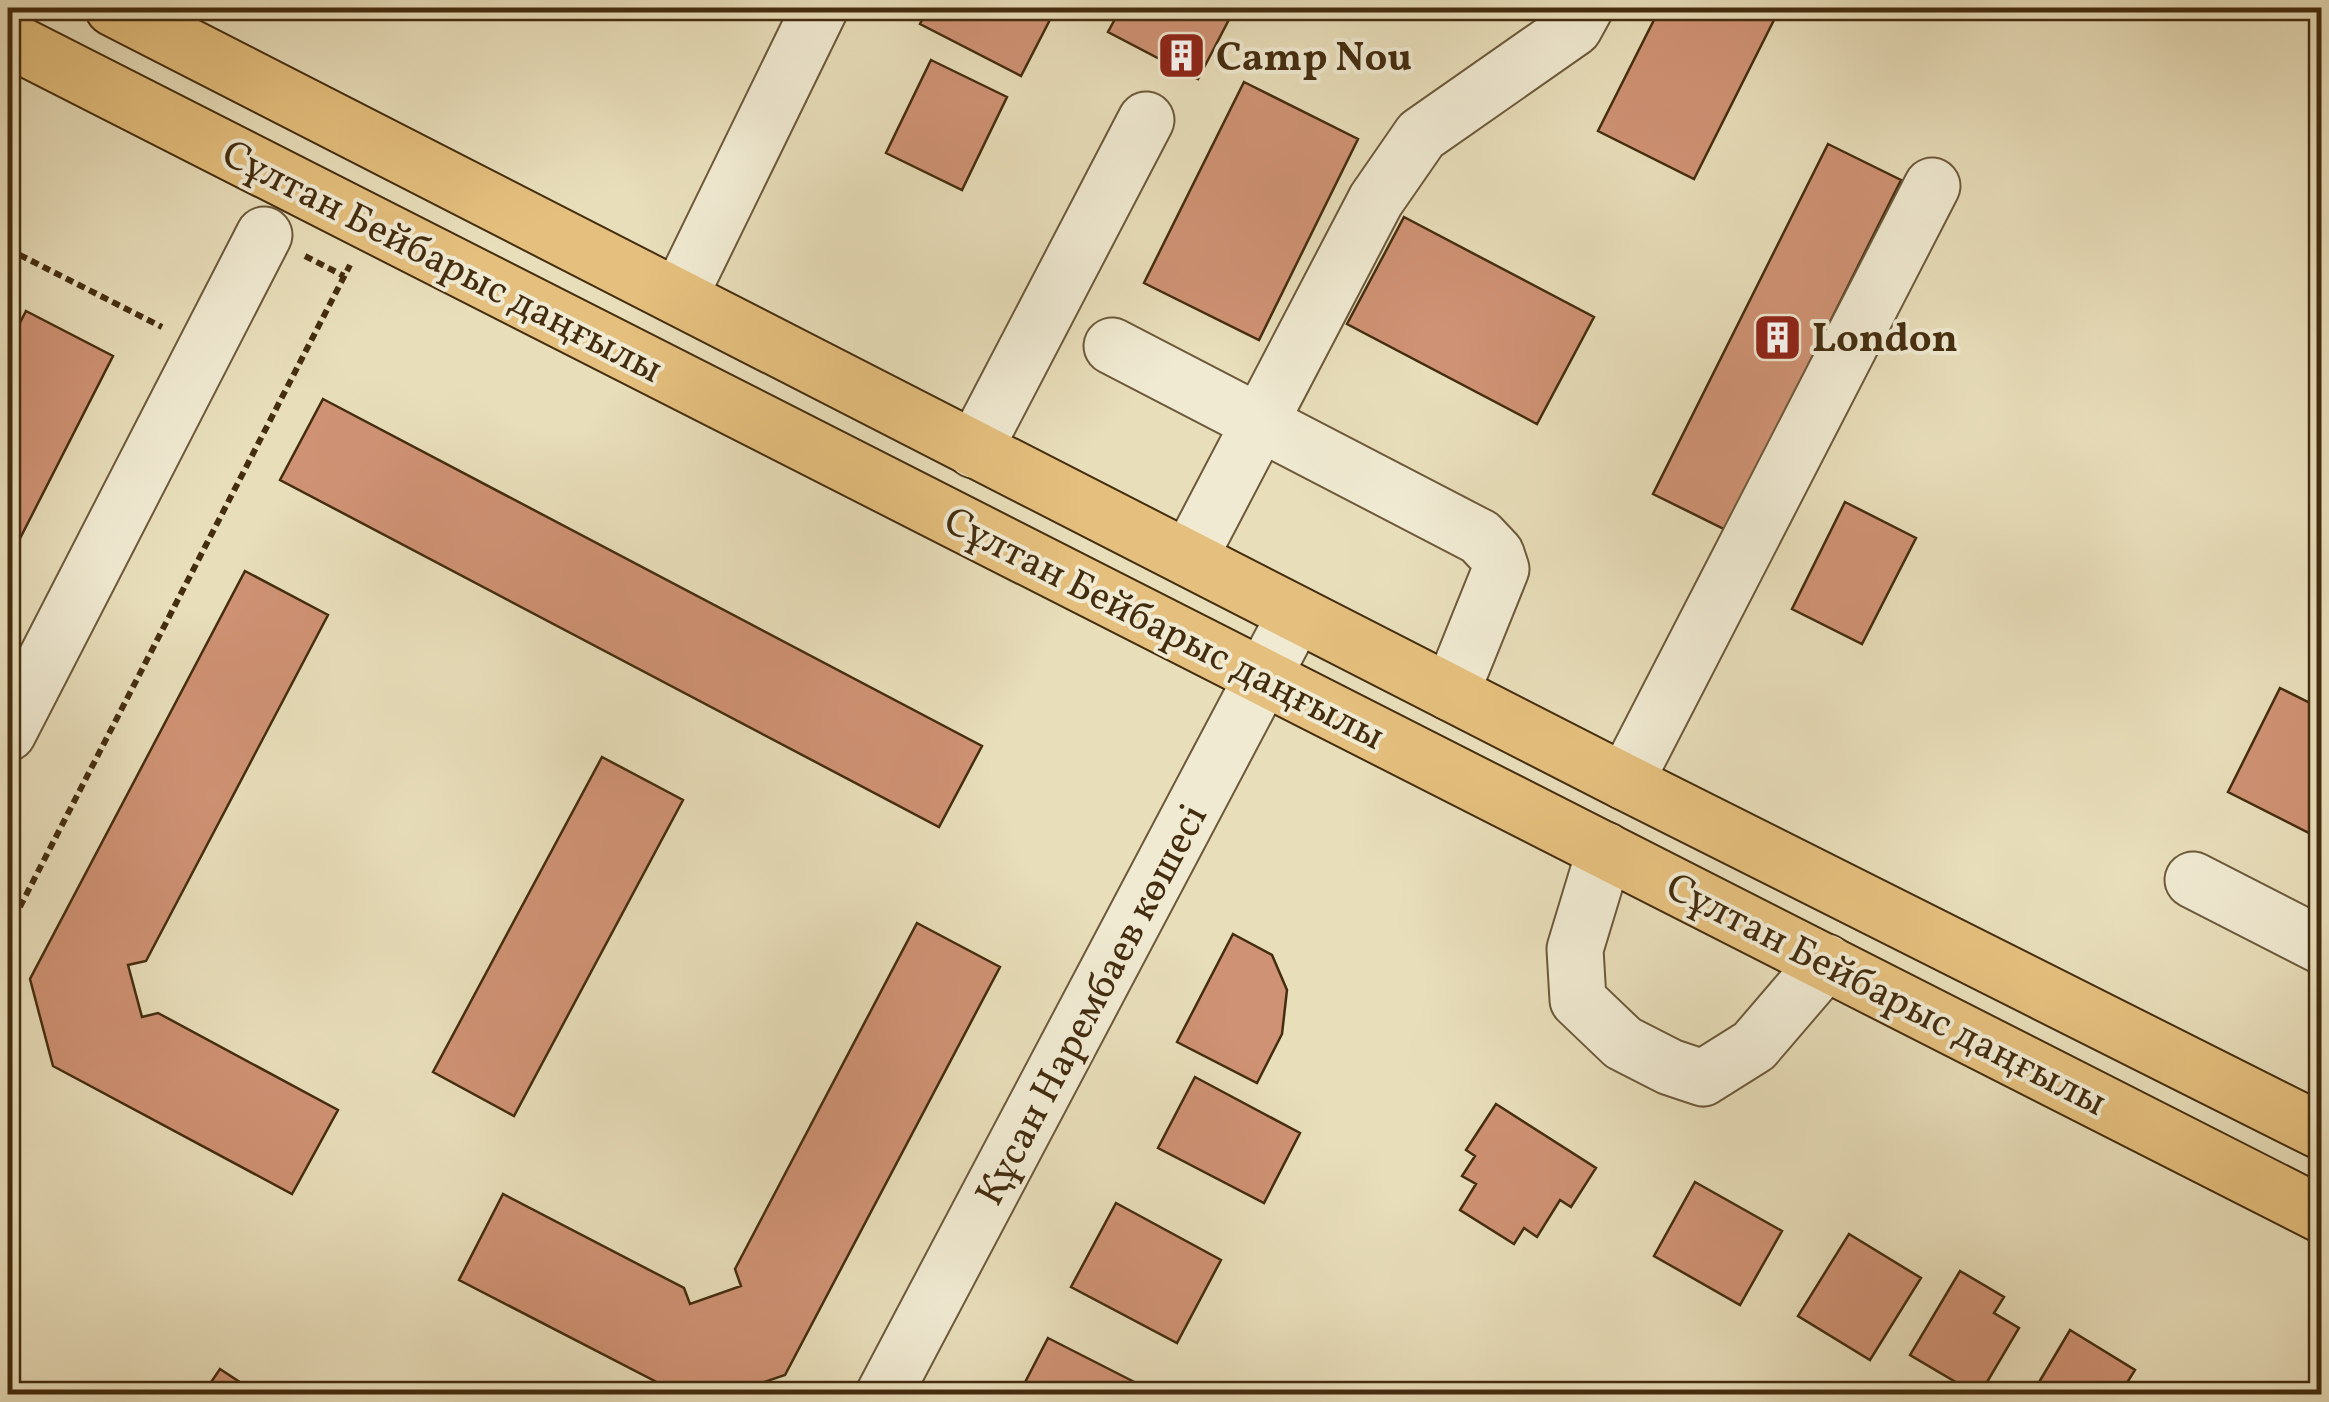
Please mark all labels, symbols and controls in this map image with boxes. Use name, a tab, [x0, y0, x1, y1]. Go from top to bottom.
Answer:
building icon: Camp Nou	[1155, 30, 1207, 82]
place label: Camp Nou	[1216, 32, 1412, 88]
street label: Сұлтан Бейбарыс даңғылы	[211, 128, 671, 399]
building icon: London	[1751, 311, 1803, 363]
place label: London	[1812, 313, 1958, 369]
street label: Сұлтан Бейбарыс даңғылы	[933, 495, 1393, 766]
street label: Құсан Нарембаев көшесі	[964, 795, 1223, 1217]
street label: Сұлтан Бейбарыс даңғылы	[1655, 861, 2115, 1132]

